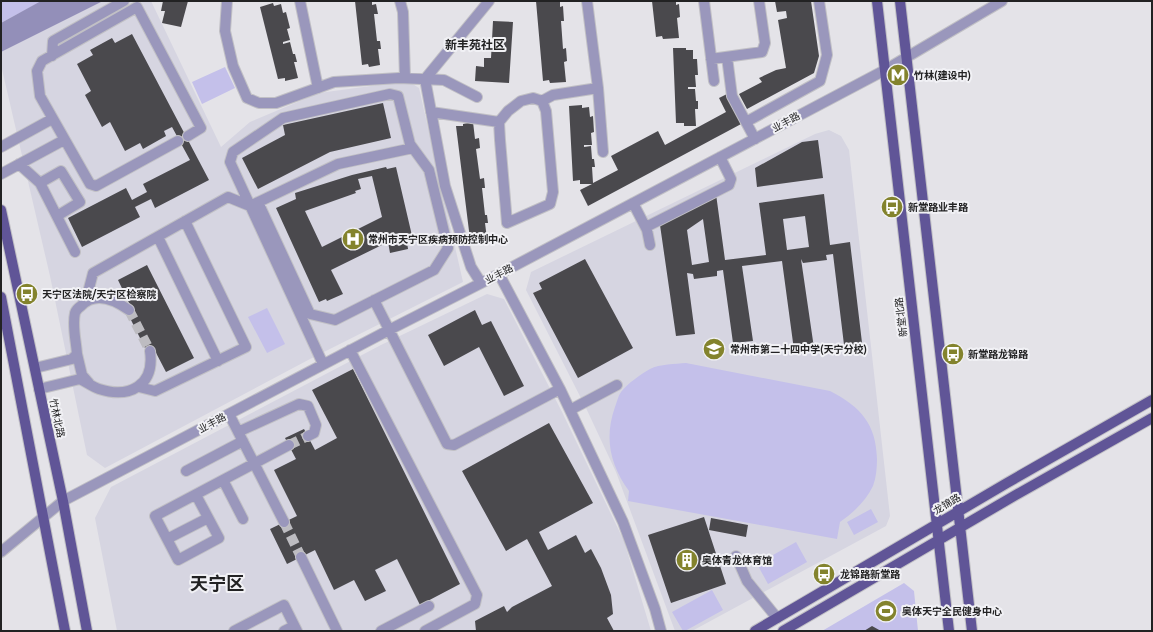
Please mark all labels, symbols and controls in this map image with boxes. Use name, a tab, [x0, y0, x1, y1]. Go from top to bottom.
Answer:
district label: 新丰苑社区	[445, 38, 505, 51]
metro station icon: 竹林(建设中)	[885, 62, 911, 88]
place label: 竹林(建设中)	[913, 70, 971, 82]
street label: 业丰路	[770, 110, 802, 134]
bus stop icon: 新堂路业丰路	[879, 194, 905, 220]
place label: 新堂路业丰路	[908, 202, 969, 213]
hospital icon: 常州市天宁区疾病预防控制中心	[340, 226, 366, 252]
place label: 常州市天宁区疾病预防控制中心	[368, 233, 508, 245]
street label: 业丰路	[483, 262, 515, 286]
bus stop icon: 天宁区法院/天宁区检察院	[14, 281, 40, 307]
place label: 天宁区法院/天宁区检察院	[42, 288, 156, 300]
street label: 新堂北路	[893, 296, 909, 338]
school or university icon: 常州市第二十四中学(天宁分校)	[701, 336, 727, 362]
bus stop icon: 新堂路龙锦路	[940, 341, 966, 367]
place label: 常州市第二十四中学(天宁分校)	[730, 343, 867, 356]
place label: 新堂路龙锦路	[968, 348, 1029, 360]
street label: 竹林北路	[47, 397, 67, 439]
street label: 业丰路	[196, 411, 228, 435]
street label: 龙锦路	[931, 492, 963, 516]
building icon: 奥体青龙体育馆	[674, 547, 700, 573]
place label: 奥体青龙体育馆	[702, 554, 772, 566]
bus stop icon: 龙锦路新堂路	[811, 561, 837, 587]
place label: 龙锦路新堂路	[840, 568, 901, 580]
district label: 天宁区	[190, 573, 244, 593]
sports icon: 奥体天宁全民健身中心	[873, 598, 899, 624]
place label: 奥体天宁全民健身中心	[902, 606, 1002, 617]

